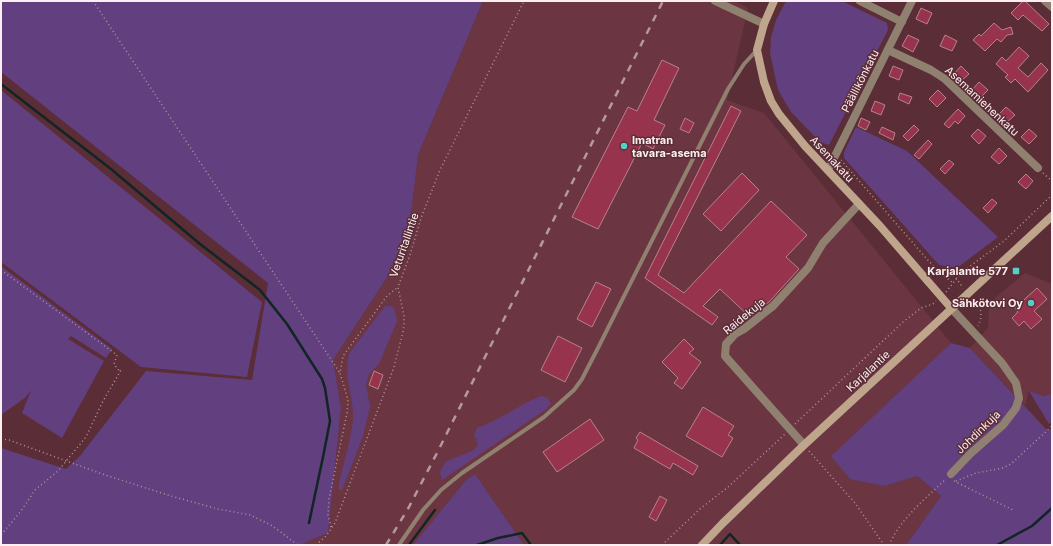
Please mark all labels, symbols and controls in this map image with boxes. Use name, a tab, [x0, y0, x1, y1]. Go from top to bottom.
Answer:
street label: Päällikönkatu	[838, 47, 882, 115]
street label: Asemamiehenkatu	[942, 63, 1022, 139]
place label: Imatran tavara-asema	[632, 133, 707, 160]
street label: Asemakatu	[807, 133, 857, 185]
marker: Imatran tavara-asema	[619, 141, 629, 151]
street label: Veturitallintie	[386, 211, 422, 279]
place label: Karjalantie 577	[927, 264, 1008, 278]
marker: Karjalantie 577	[1011, 266, 1021, 276]
street label: Raidekuja	[720, 295, 768, 337]
place label: Sähkötovi Oy	[952, 296, 1023, 310]
marker: Sähkötovi Oy	[1026, 298, 1036, 308]
street label: Karjalantie	[843, 347, 893, 395]
street label: Johdinkuja	[953, 407, 1003, 457]

